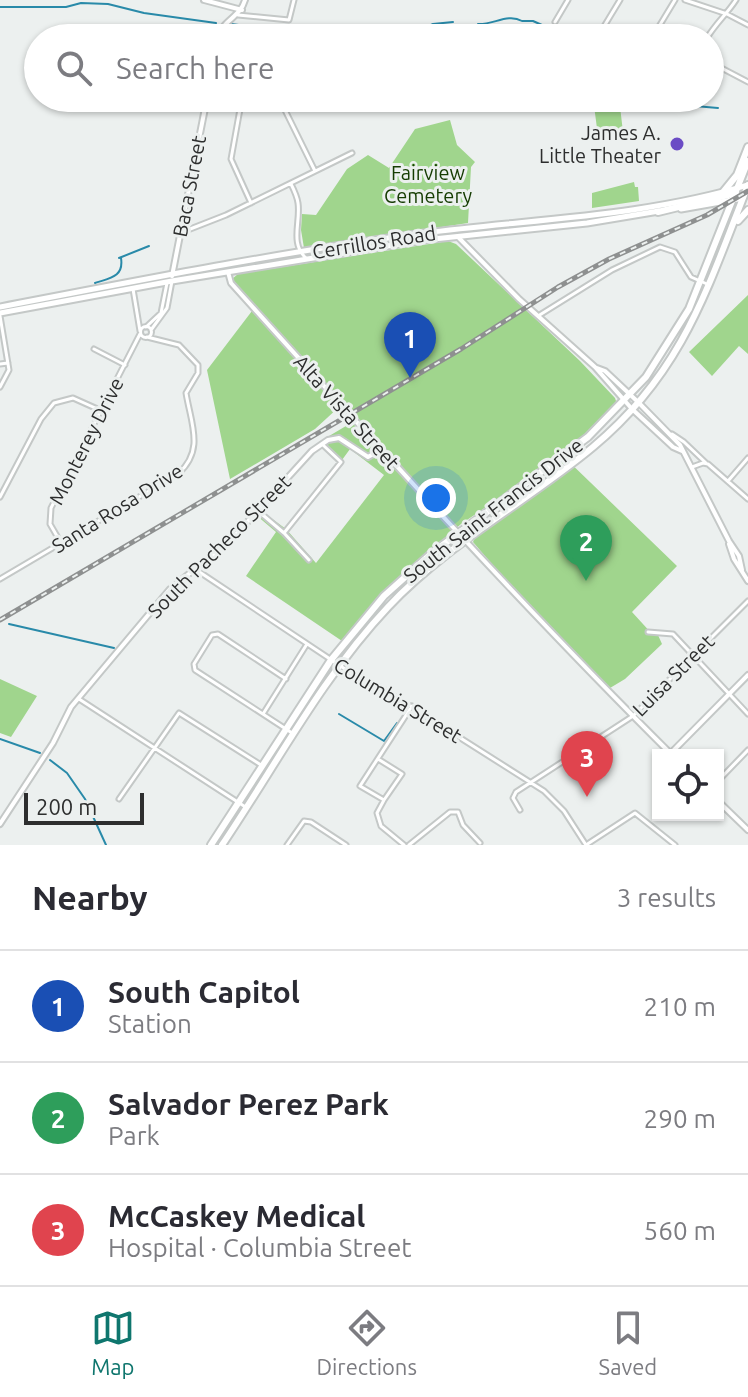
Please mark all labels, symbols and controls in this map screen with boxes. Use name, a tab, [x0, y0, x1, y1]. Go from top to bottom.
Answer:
search box	[24, 24, 724, 112]
icon: search	[52, 46, 96, 90]
text: Search here	[116, 51, 275, 85]
place label: James A. Little Theater	[539, 121, 661, 167]
street label: Baca Street	[168, 133, 210, 239]
marker: James A. Little Theater	[668, 135, 686, 153]
park label: Fairview Cemetery	[384, 161, 472, 207]
street label: Cerrillos Road	[311, 221, 437, 263]
pin: 1	[384, 312, 436, 378]
street label: Alta Vista Street	[289, 350, 405, 474]
street label: Monterey Drive	[44, 374, 128, 508]
street label: South Saint Francis Drive	[399, 433, 587, 587]
street label: Santa Rosa Drive	[47, 459, 187, 557]
street label: South Pacheco Street	[143, 470, 295, 622]
your location	[416, 478, 456, 518]
pin: 2	[560, 515, 612, 581]
street label: Luisa Street	[627, 629, 719, 721]
street label: Columbia Street	[330, 653, 466, 747]
pin: 3	[561, 731, 613, 797]
map controls	[652, 749, 724, 821]
button: locate	[652, 749, 724, 821]
scale bar	[24, 789, 144, 825]
text: 200 m	[36, 794, 97, 819]
text: Nearby	[32, 878, 147, 916]
text: 3 results	[617, 883, 716, 912]
text: South Capitol	[108, 975, 300, 1009]
text: 1	[51, 992, 65, 1021]
text: 210 m	[644, 992, 716, 1021]
text: Station	[108, 1009, 192, 1038]
text: Salvador Perez Park	[108, 1087, 389, 1121]
text: 2	[51, 1104, 65, 1133]
text: 290 m	[644, 1104, 716, 1133]
text: Park	[108, 1121, 160, 1150]
text: McCaskey Medical	[108, 1199, 365, 1233]
text: 3	[51, 1216, 65, 1245]
text: 560 m	[644, 1216, 716, 1245]
text: Hospital · Columbia Street	[108, 1233, 411, 1262]
tab: Map	[91, 1306, 135, 1379]
tab: Directions	[316, 1306, 417, 1379]
tab: Saved	[599, 1306, 657, 1379]

